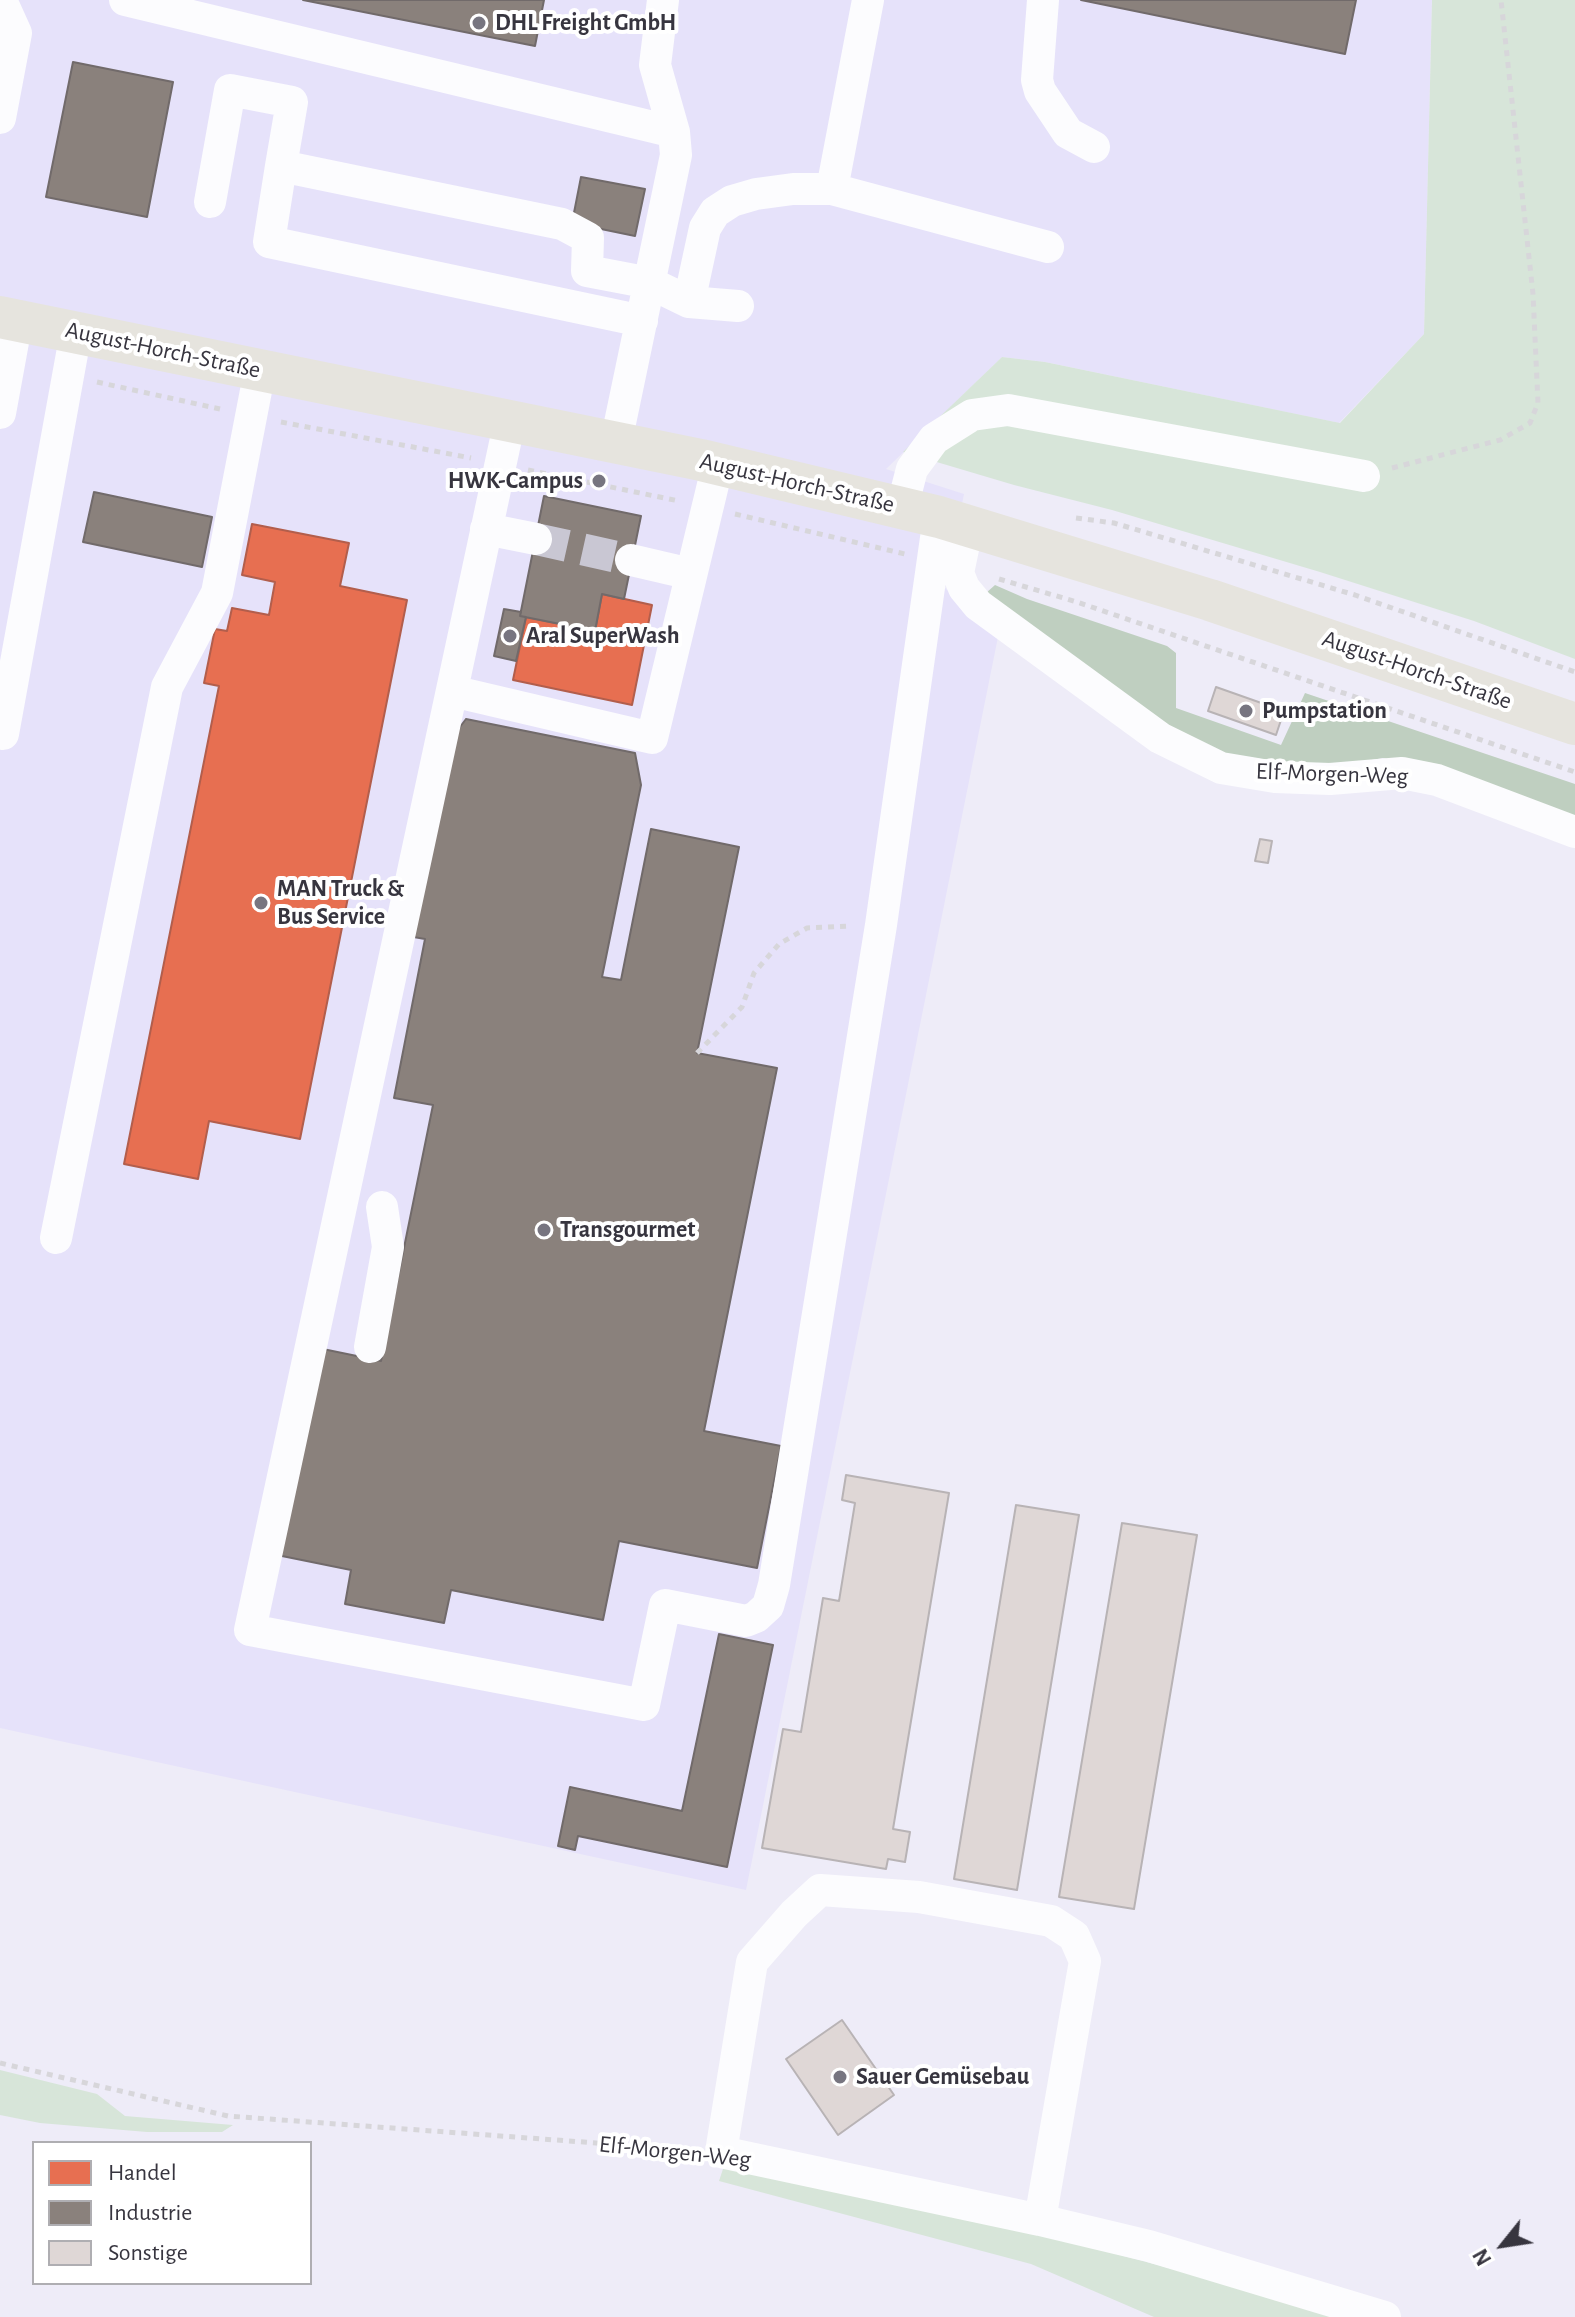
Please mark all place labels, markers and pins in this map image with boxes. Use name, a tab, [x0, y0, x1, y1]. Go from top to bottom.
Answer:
place label: DHL Freight GmbH	[495, 9, 676, 37]
marker: DHL Freight GmbH	[470, 14, 488, 32]
place label: HWK-Campus	[448, 467, 583, 495]
marker: HWK-Campus	[590, 472, 608, 490]
place label: Aral SuperWash	[526, 622, 680, 650]
marker: Aral SuperWash	[501, 627, 519, 645]
place label: Pumpstation	[1262, 697, 1387, 725]
marker: Pumpstation	[1237, 702, 1255, 720]
place label: MAN Truck & Bus Service	[277, 875, 404, 931]
marker: MAN Truck & Bus Service	[252, 894, 270, 912]
place label: Transgourmet	[560, 1216, 695, 1244]
marker: Transgourmet	[535, 1221, 553, 1239]
place label: Sauer Gemüsebau	[856, 2063, 1029, 2091]
marker: Sauer Gemüsebau	[831, 2068, 849, 2086]

